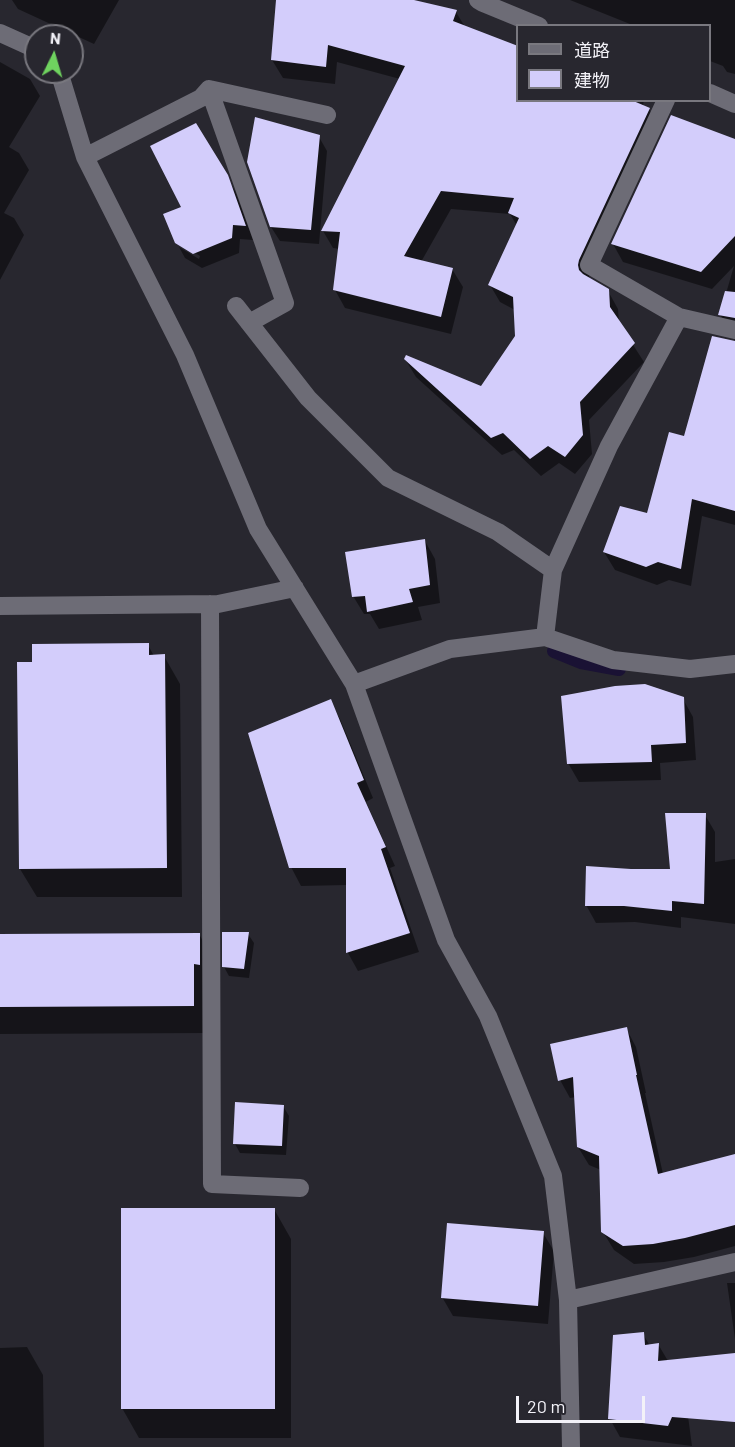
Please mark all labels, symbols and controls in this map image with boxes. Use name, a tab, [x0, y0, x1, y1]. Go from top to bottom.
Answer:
north arrow	[24, 24, 84, 84]
legend	[516, 24, 711, 102]
text: N	[49, 28, 62, 47]
text: 道路	[574, 39, 610, 61]
text: 建物	[574, 69, 610, 91]
scale bar	[519, 1384, 648, 1422]
text: 20 m	[527, 1395, 565, 1417]

